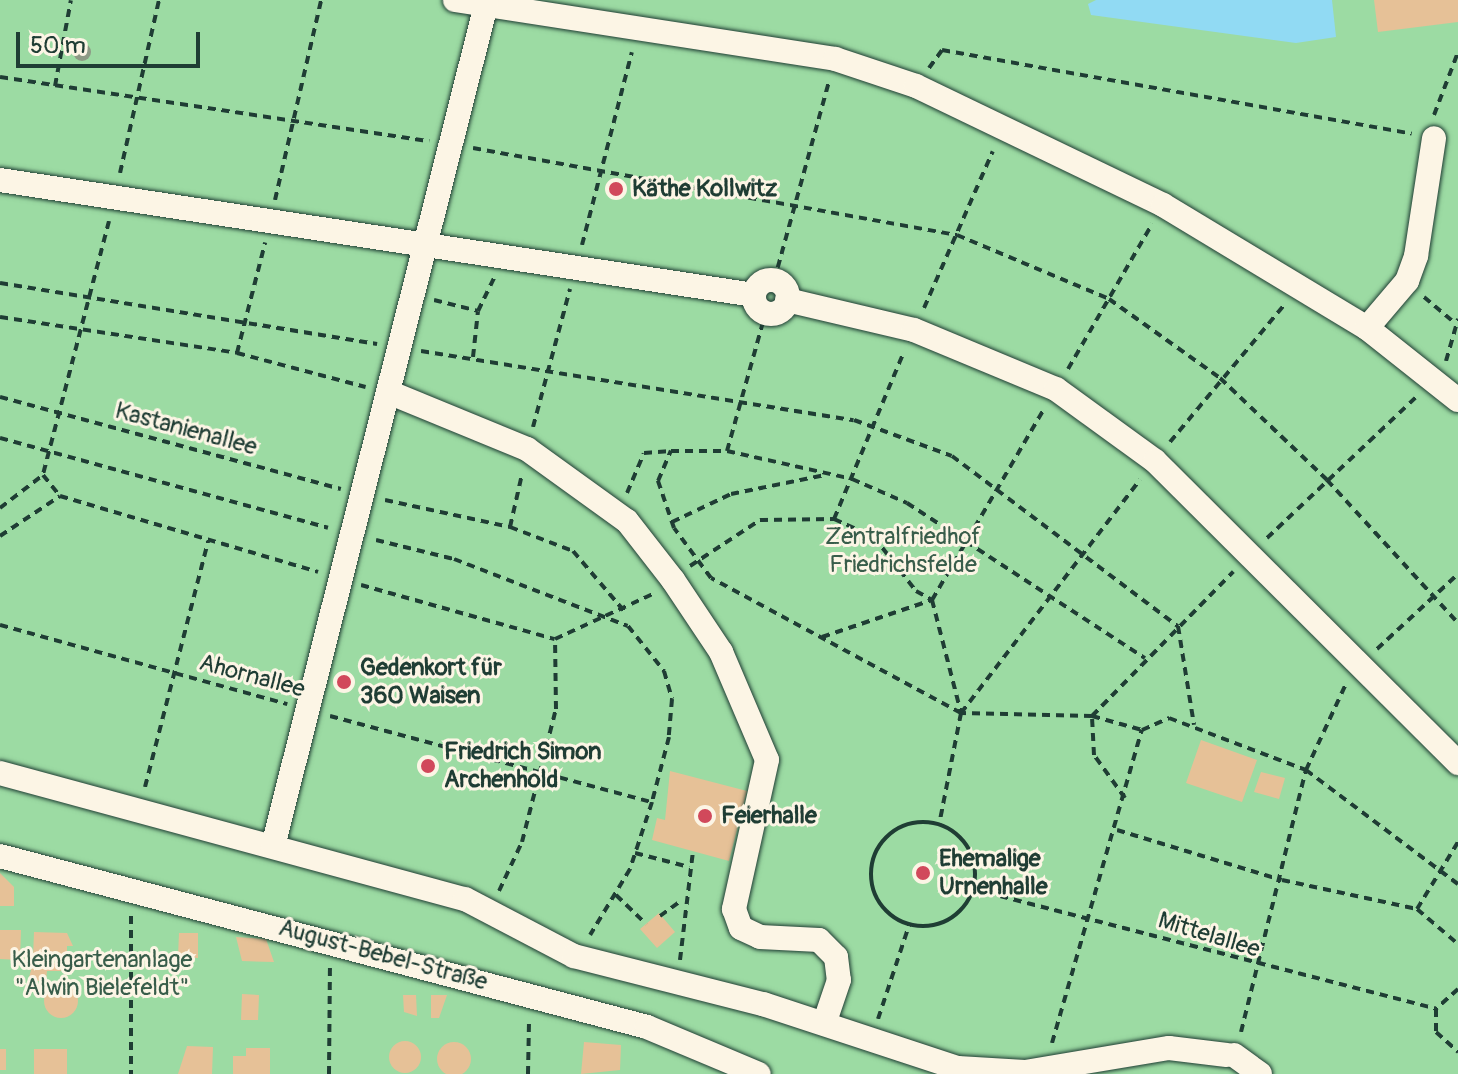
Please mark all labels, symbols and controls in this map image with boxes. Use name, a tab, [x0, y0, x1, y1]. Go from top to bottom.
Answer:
scale bar	[20, 16, 204, 66]
text: 50 m	[30, 31, 86, 60]
place label: Käthe Kollwitz	[632, 175, 777, 203]
marker: Käthe Kollwitz	[607, 180, 625, 198]
street label: Kastanienallee	[112, 396, 260, 462]
park label: Zentralfriedhof Friedrichsfelde	[825, 523, 981, 579]
street label: Ahornallee	[196, 648, 308, 704]
place label: Gedenkort für 360 Waisen	[360, 654, 502, 710]
marker: Gedenkort für 360 Waisen	[335, 673, 353, 691]
place label: Friedrich Simon Archenhold	[444, 738, 602, 794]
marker: Friedrich Simon Archenhold	[419, 757, 437, 775]
place label: Feierhalle	[721, 802, 817, 830]
marker: Feierhalle	[696, 807, 714, 825]
place label: Ehemalige Urnenhalle	[939, 845, 1048, 901]
marker: Ehemalige Urnenhalle	[914, 864, 932, 882]
street label: Mittelallee	[1155, 906, 1263, 964]
street label: August-Bebel-Straße	[276, 913, 490, 997]
park label: Kleingartenanlage "Alwin Bielefeldt"	[12, 946, 192, 1002]

